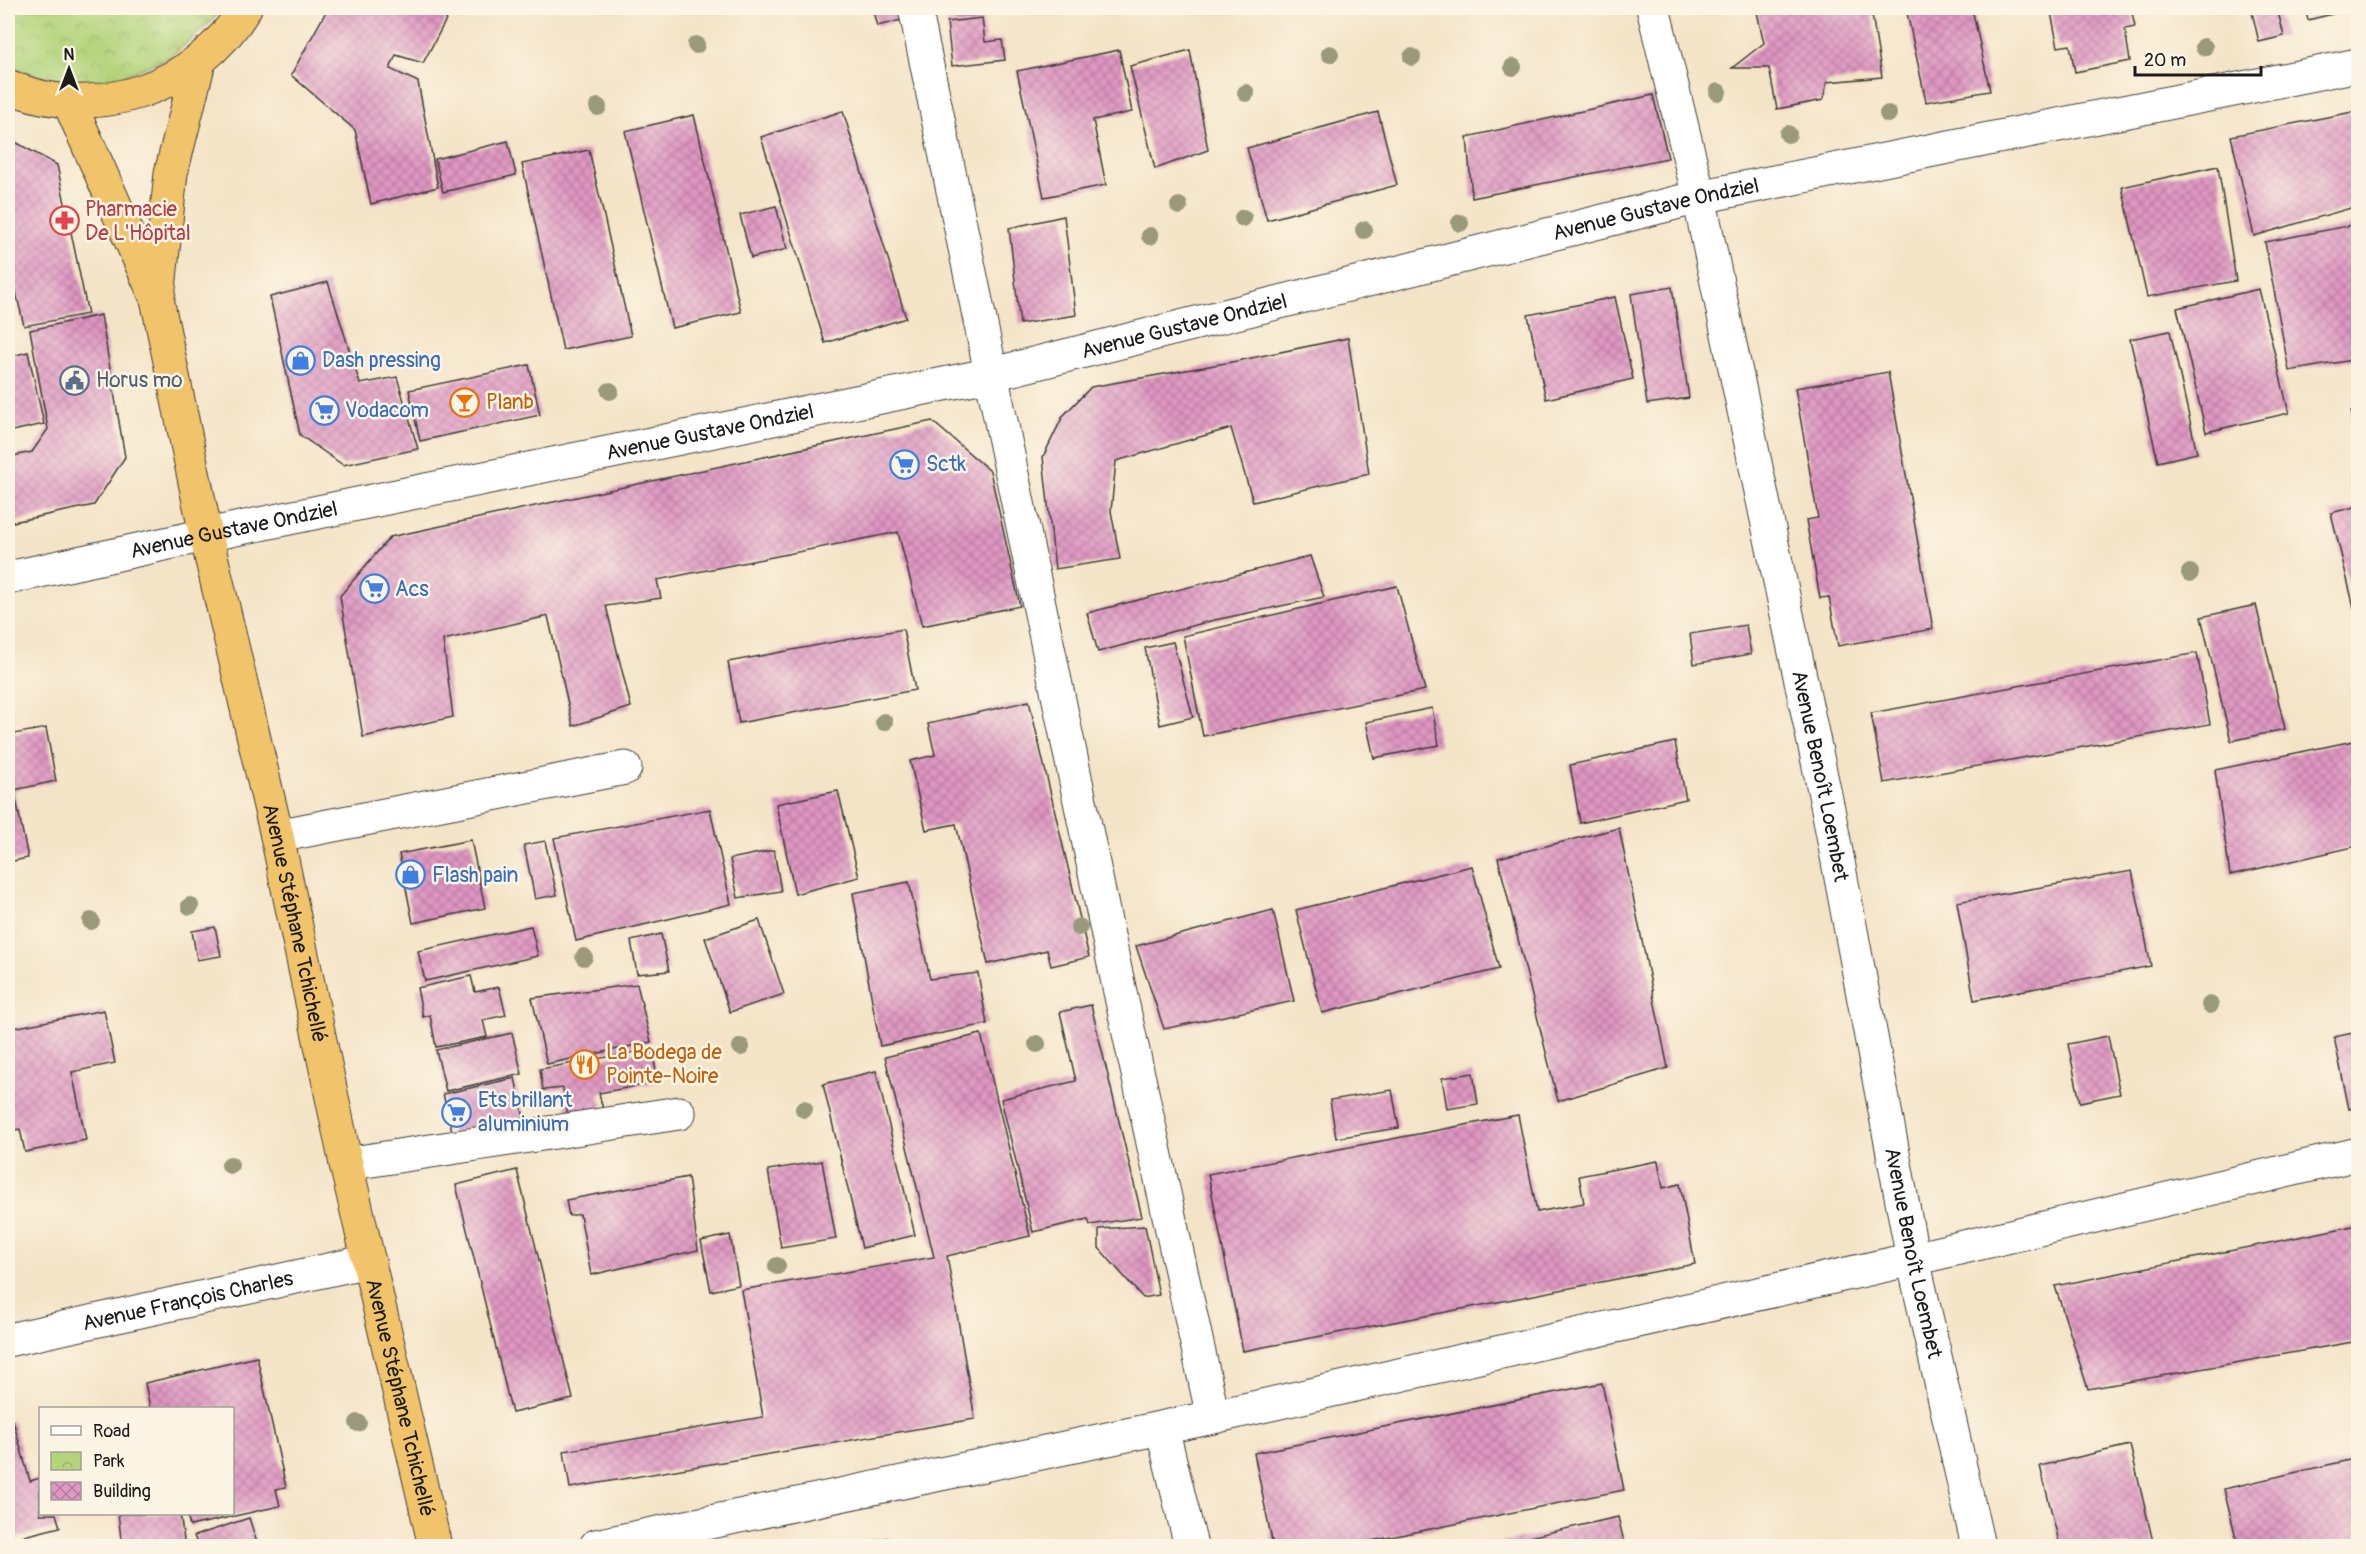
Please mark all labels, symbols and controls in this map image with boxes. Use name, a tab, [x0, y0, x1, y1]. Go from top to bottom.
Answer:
north arrow	[39, 39, 99, 99]
scale bar	[2135, 39, 2261, 77]
text: N	[64, 45, 75, 65]
text: 20 m	[2144, 49, 2186, 72]
street label: Avenue Gustave Ondziel	[1550, 172, 1761, 247]
place label: Pharmacie De L'Hôpital	[85, 196, 191, 247]
pharmacy icon: Pharmacie De L'Hôpital	[48, 205, 80, 237]
street label: Avenue Gustave Ondziel	[1079, 288, 1290, 365]
shop icon: Dash pressing	[285, 344, 317, 376]
place label: Dash pressing	[322, 347, 441, 374]
public building icon: Horus mo	[59, 364, 91, 396]
place label: Horus mo	[96, 367, 183, 394]
bar icon: Planb	[449, 386, 481, 418]
place label: Planb	[486, 389, 534, 416]
supermarket icon: Vodacom	[308, 394, 340, 426]
place label: Vodacom	[345, 397, 429, 424]
street label: Avenue Gustave Ondziel	[604, 398, 816, 467]
supermarket icon: Sctk	[889, 448, 921, 480]
place label: Sctk	[926, 451, 966, 478]
street label: Avenue Gustave Ondziel	[128, 495, 340, 565]
supermarket icon: Acs	[358, 573, 390, 605]
place label: Acs	[395, 576, 429, 603]
street label: Avenue Benoît Loembet	[1785, 668, 1855, 884]
street label: Avenue Stéphane Tchichellé	[256, 801, 333, 1045]
shop icon: Flash pain	[395, 859, 427, 891]
place label: Flash pain	[432, 862, 518, 889]
place label: La Bodega de Pointe-Noire	[606, 1039, 723, 1090]
restaurant icon: La Bodega de Pointe-Noire	[569, 1048, 601, 1080]
place label: Ets brillant aluminium	[478, 1087, 573, 1138]
supermarket icon: Ets brillant aluminium	[441, 1096, 473, 1128]
street label: Avenue Benoît Loembet	[1878, 1145, 1948, 1362]
street label: Avenue François Charles	[80, 1265, 296, 1337]
street label: Avenue Stéphane Tchichellé	[359, 1276, 441, 1519]
legend	[39, 1407, 234, 1515]
text: Road	[93, 1420, 130, 1443]
text: Park	[93, 1450, 125, 1473]
text: Building	[93, 1480, 151, 1503]

